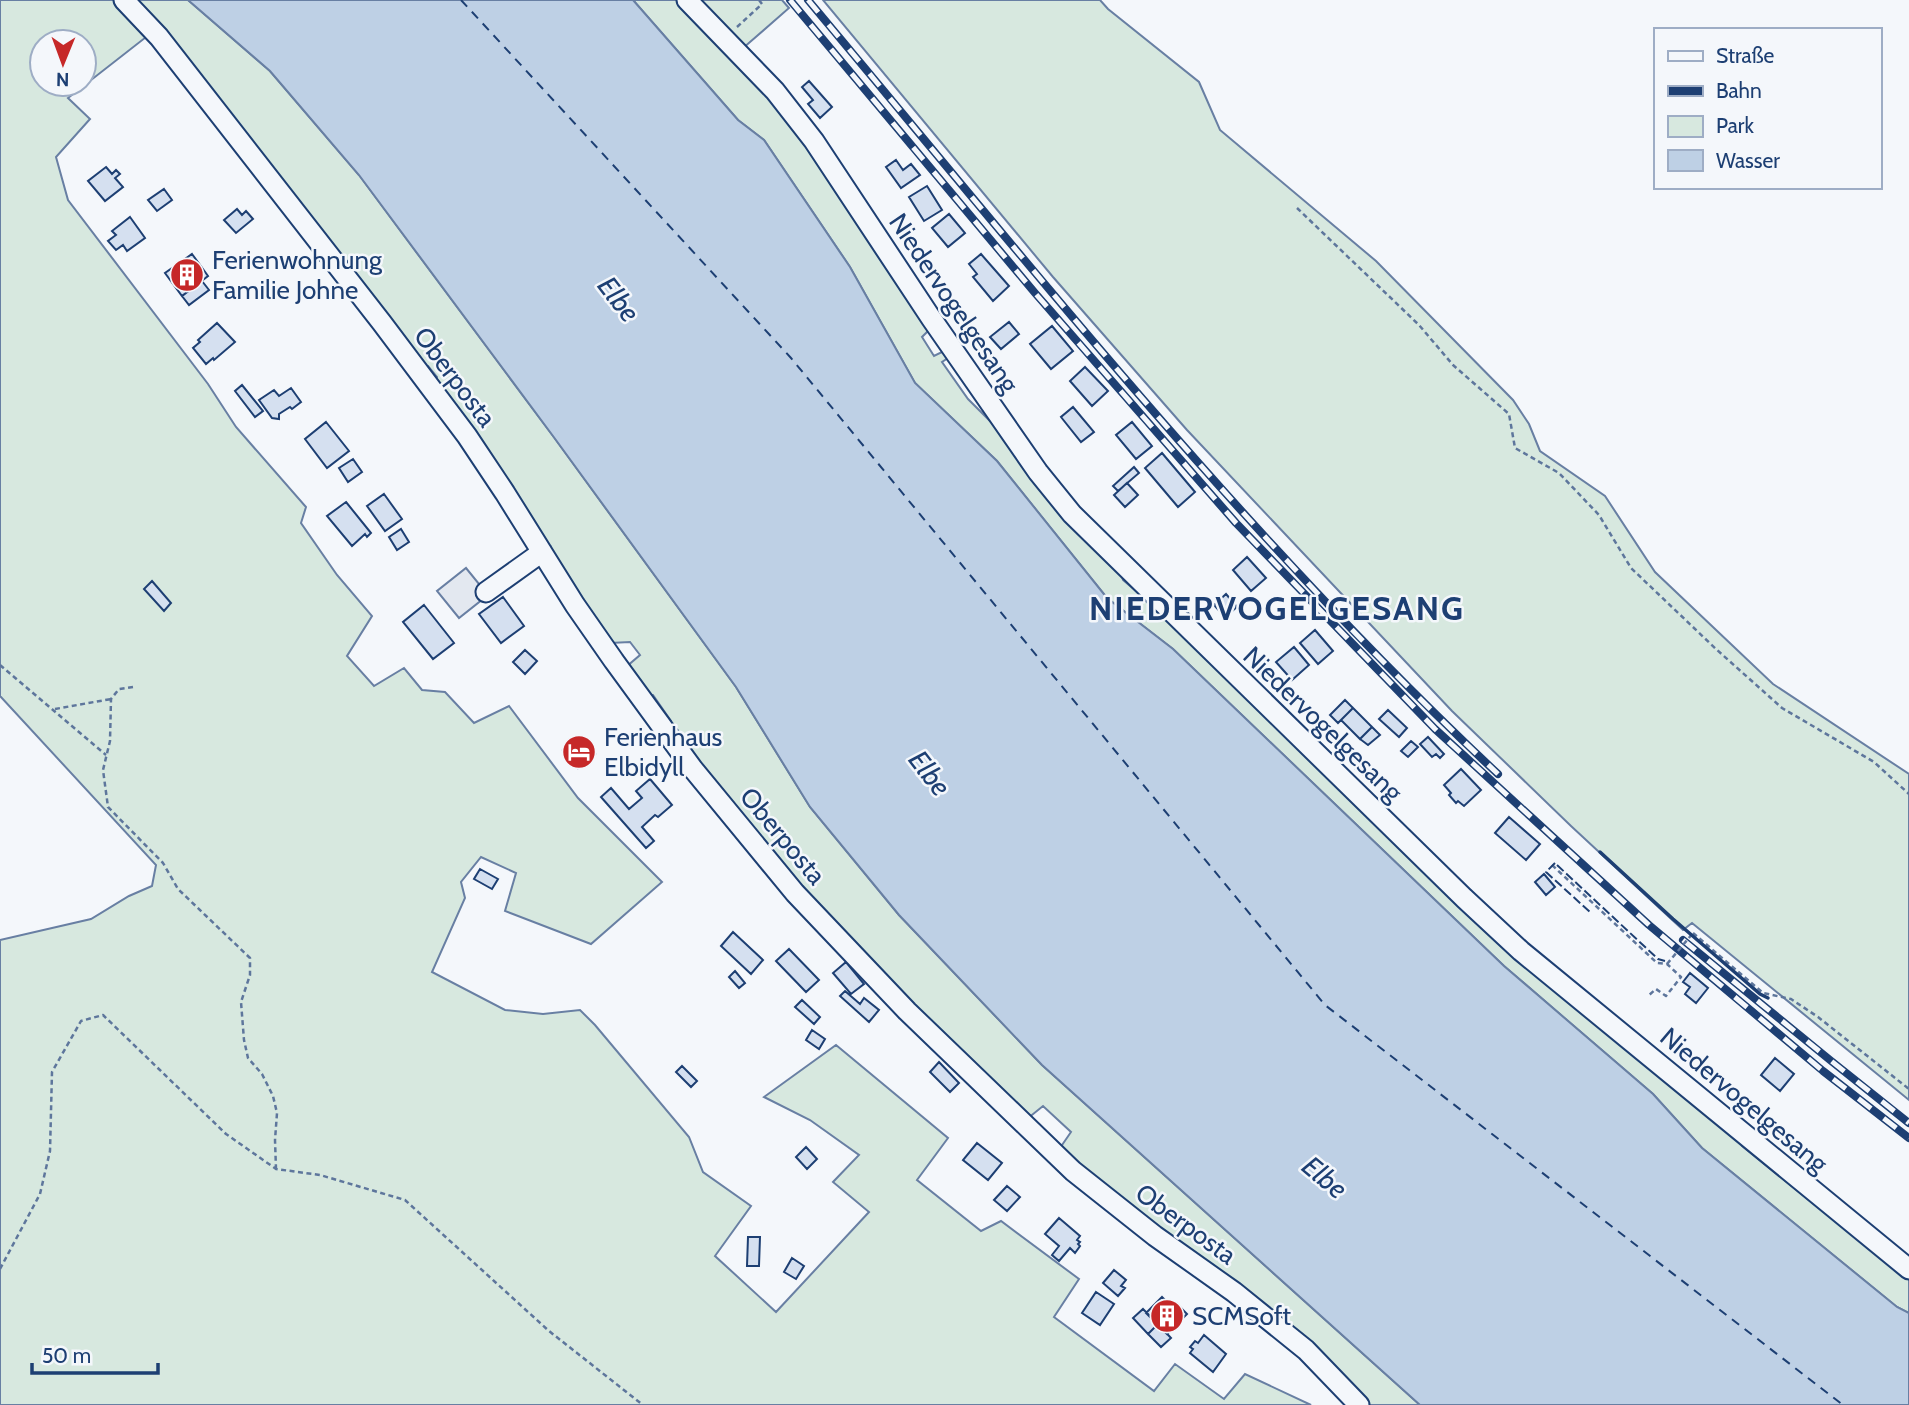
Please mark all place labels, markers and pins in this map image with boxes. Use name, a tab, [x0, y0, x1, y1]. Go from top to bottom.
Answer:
place label: Ferienwohnung Familie Johne	[212, 244, 383, 306]
building icon: Ferienwohnung Familie Johne	[168, 256, 206, 294]
place label: Ferienhaus Elbidyll	[604, 721, 723, 783]
hotel icon: Ferienhaus Elbidyll	[560, 733, 598, 771]
building icon: SCMSoft	[1148, 1297, 1186, 1335]
place label: SCMSoft	[1192, 1300, 1291, 1332]

